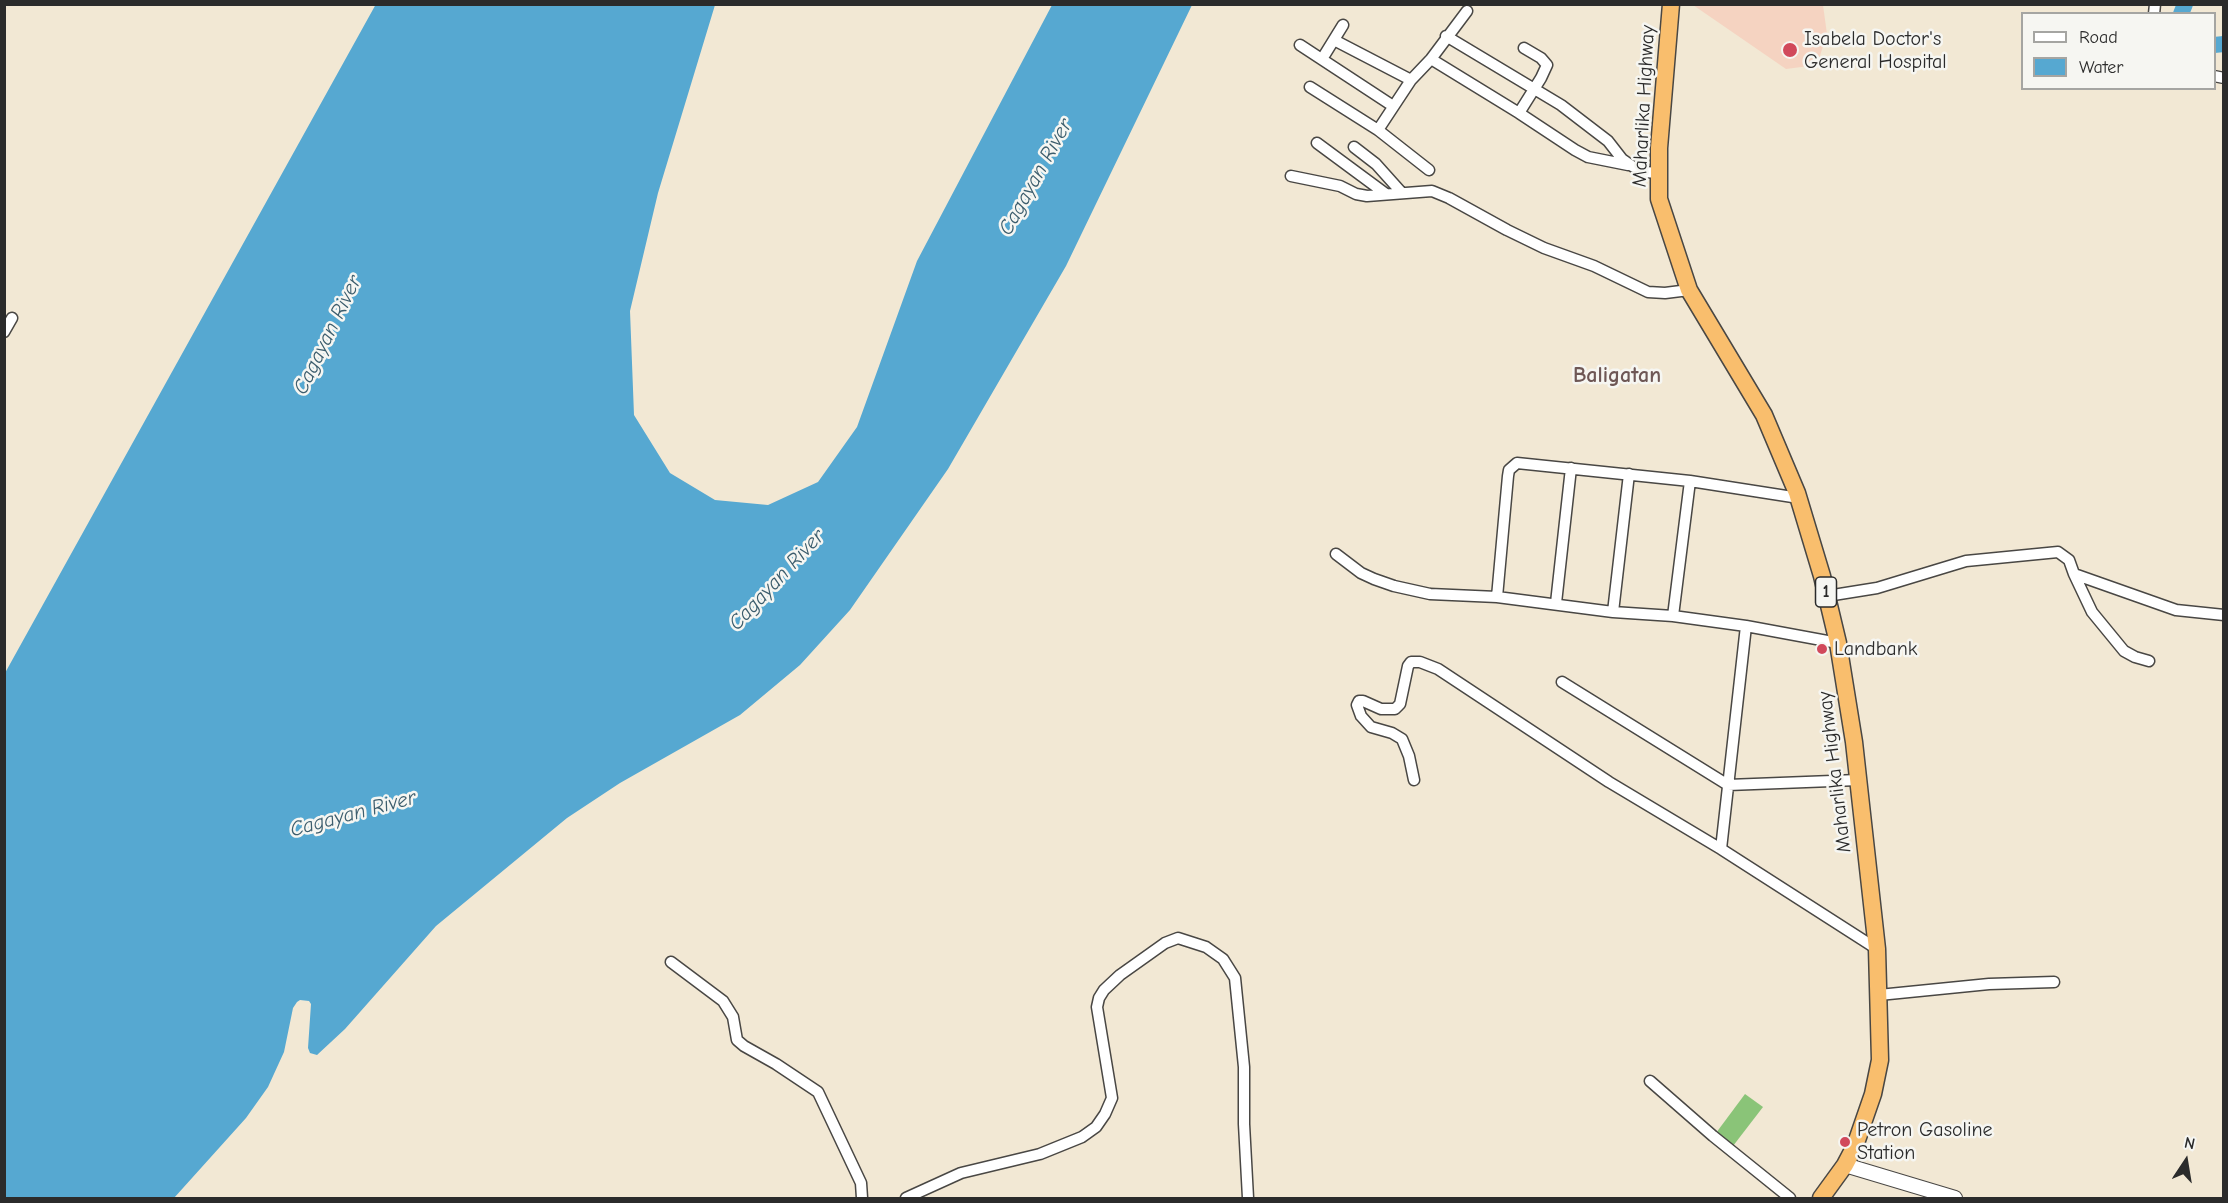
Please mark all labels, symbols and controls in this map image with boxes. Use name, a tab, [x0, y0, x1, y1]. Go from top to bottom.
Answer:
legend	[2021, 12, 2216, 90]
street label: Maharlika Highway	[1628, 24, 1660, 188]
place label: Isabela Doctor's General Hospital	[1804, 27, 1947, 74]
text: Road	[2079, 27, 2118, 48]
marker: Isabela Doctor's General Hospital	[1781, 41, 1799, 59]
text: Water	[2079, 57, 2123, 78]
water label: Cagayan River	[994, 114, 1078, 240]
water label: Cagayan River	[288, 271, 368, 399]
district label: Baligatan	[1573, 363, 1661, 389]
water label: Cagayan River	[724, 524, 830, 636]
road number: 1	[1816, 577, 1836, 607]
place label: Landbank	[1834, 637, 1917, 661]
marker: Landbank	[1815, 642, 1829, 656]
street label: Maharlika Highway	[1813, 690, 1857, 854]
water label: Cagayan River	[287, 785, 419, 843]
place label: Petron Gasoline Station	[1857, 1118, 1992, 1165]
north arrow	[2156, 1131, 2216, 1191]
text: N	[2183, 1134, 2197, 1153]
marker: Petron Gasoline Station	[1838, 1135, 1852, 1149]

